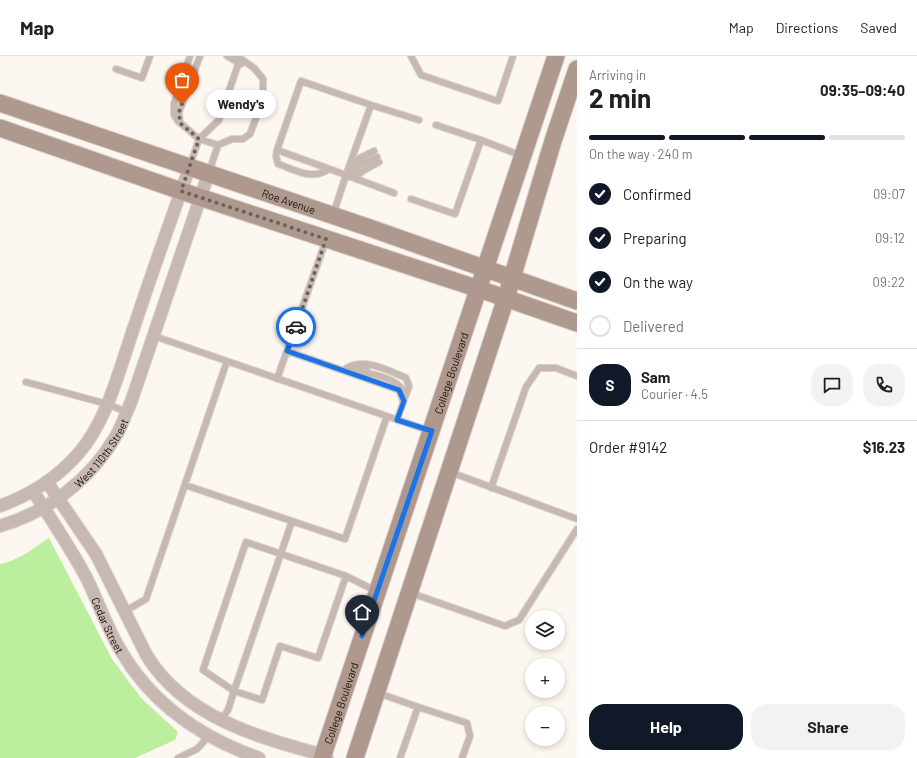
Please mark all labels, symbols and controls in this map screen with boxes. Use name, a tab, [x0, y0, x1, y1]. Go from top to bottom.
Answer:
text: Map	[20, 16, 54, 39]
text: Map	[729, 19, 754, 36]
text: Directions	[776, 19, 838, 36]
text: Saved	[860, 19, 897, 36]
pin	[165, 63, 199, 104]
text: Arriving in	[589, 67, 646, 83]
icon: bag	[171, 69, 193, 91]
text: 09:35–09:40	[820, 81, 905, 99]
text: 2 min	[589, 82, 651, 113]
callout: Wendy's	[206, 90, 276, 118]
text: Wendy's	[217, 96, 265, 112]
text: On the way · 240 m	[589, 146, 692, 162]
icon: check	[589, 183, 611, 205]
text: Confirmed	[623, 185, 691, 203]
street label: Roe Avenue	[260, 186, 318, 216]
text: 09:07	[873, 186, 905, 202]
icon: check	[589, 227, 611, 249]
text: Preparing	[623, 229, 687, 247]
text: 09:12	[875, 230, 905, 246]
icon: check	[589, 271, 611, 293]
text: On the way	[623, 273, 693, 291]
text: 09:22	[873, 274, 905, 290]
courier	[276, 307, 316, 347]
icon: car	[285, 316, 307, 338]
text: Delivered	[623, 317, 684, 335]
street label: College Boulevard	[431, 330, 470, 415]
button: chat	[811, 364, 853, 406]
button: phone	[863, 364, 905, 406]
text: Sam	[641, 368, 670, 386]
text: S	[606, 376, 614, 394]
text: Courier · 4.5	[641, 386, 708, 402]
street label: West 110th Street	[71, 416, 130, 490]
text: Order #9142	[589, 438, 667, 456]
text: $16.23	[863, 438, 905, 456]
street label: Cedar Street	[90, 595, 127, 655]
pin	[345, 595, 379, 636]
icon: home	[351, 601, 373, 623]
map controls	[525, 610, 565, 746]
button: layers	[525, 610, 565, 650]
button: +	[525, 658, 565, 698]
street label: College Boulevard	[321, 660, 360, 746]
button: Help	[589, 704, 743, 750]
button: Share	[751, 704, 905, 750]
button: −	[525, 706, 565, 746]

